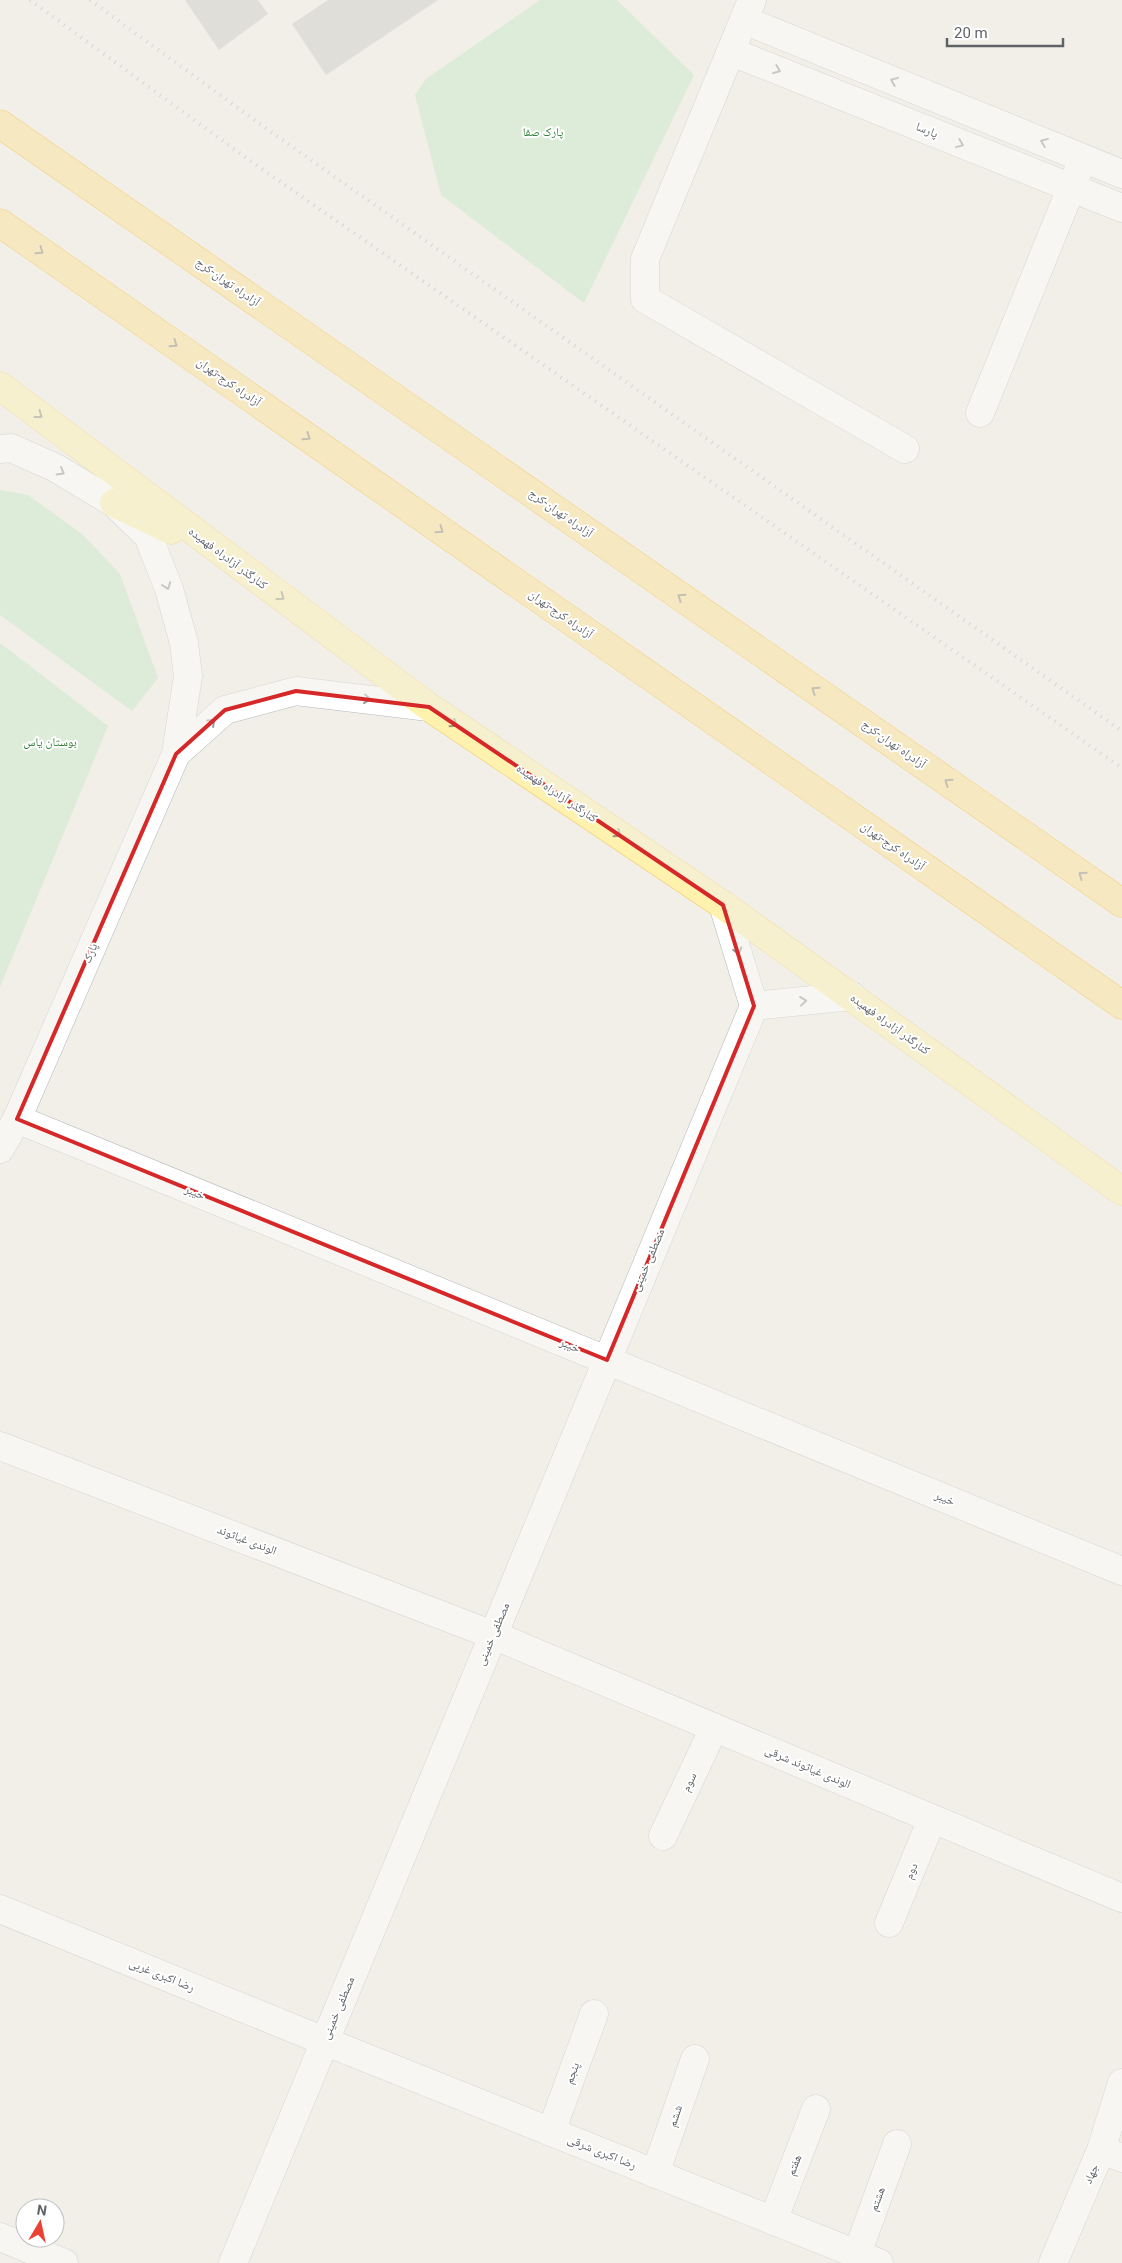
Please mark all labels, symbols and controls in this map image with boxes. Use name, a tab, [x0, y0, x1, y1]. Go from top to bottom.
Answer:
scale bar	[947, 15, 1063, 47]
text: 20 m	[954, 24, 988, 42]
one-way arrow	[772, 64, 781, 74]
one-way arrow	[890, 76, 899, 87]
street label: پارسا	[914, 119, 941, 141]
park label: پارک صفا	[523, 125, 564, 139]
one-way arrow	[955, 137, 964, 148]
one-way arrow	[1041, 138, 1049, 148]
one-way arrow	[34, 245, 44, 254]
street label: آزادراه تهران-کرج	[193, 255, 263, 310]
one-way arrow	[168, 338, 177, 347]
street label: آزادراه کرج-تهران	[194, 355, 264, 410]
one-way arrow	[33, 410, 42, 418]
one-way arrow	[301, 431, 311, 440]
one-way arrow	[55, 465, 64, 475]
street label: آزادراه تهران-کرج	[526, 486, 596, 541]
street label: کنارگذر آزادراه فهمیده	[186, 524, 270, 592]
one-way arrow	[434, 524, 444, 533]
one-way arrow	[161, 581, 171, 590]
street label: آزادراه کرج-تهران	[526, 587, 596, 642]
one-way arrow	[275, 591, 285, 600]
one-way arrow	[678, 594, 687, 603]
one-way arrow	[811, 687, 821, 696]
one-way arrow	[363, 693, 371, 704]
street label: آزادراه تهران-کرج	[859, 717, 929, 772]
one-way arrow	[449, 718, 458, 727]
one-way arrow	[206, 719, 215, 728]
park label: بوستان یاس	[23, 735, 77, 749]
street label: کنارگذر آزادراه فهمیده	[514, 761, 600, 825]
one-way arrow	[945, 779, 954, 788]
street label: آزادراه کرج-تهران	[858, 819, 928, 874]
one-way arrow	[612, 828, 622, 837]
one-way arrow	[1078, 872, 1088, 881]
street label: پارک	[80, 940, 101, 965]
one-way arrow	[732, 947, 742, 955]
street label: کنارگذر آزادراه فهمیده	[848, 991, 932, 1058]
one-way arrow	[799, 996, 807, 1007]
street label: خیبر	[182, 1181, 207, 1203]
street label: مصطفی خمینی	[628, 1226, 668, 1294]
street label: خیبر	[557, 1334, 582, 1356]
street label: خیبر	[932, 1487, 957, 1509]
street label: الوندی غیاثوند	[215, 1522, 279, 1558]
street label: مصطفی خمینی	[473, 1600, 513, 1668]
street label: الوندی غیاثوند شرقی	[763, 1743, 853, 1792]
street label: سوم	[679, 1770, 700, 1794]
street label: دوم	[901, 1861, 922, 1882]
street label: رضا اکبری غربی	[127, 1956, 197, 1995]
street label: مصطفی خمینی	[318, 1974, 358, 2042]
street label: پنجم	[562, 2060, 583, 2086]
street label: ششم	[665, 2103, 686, 2129]
street label: رضا اکبری شرقی	[566, 2132, 639, 2173]
street label: هفتم	[784, 2152, 805, 2178]
street label: جهاد	[1081, 2162, 1102, 2186]
street label: هشتم	[866, 2185, 889, 2213]
north arrow	[15, 2198, 65, 2248]
text: N	[36, 2201, 48, 2219]

